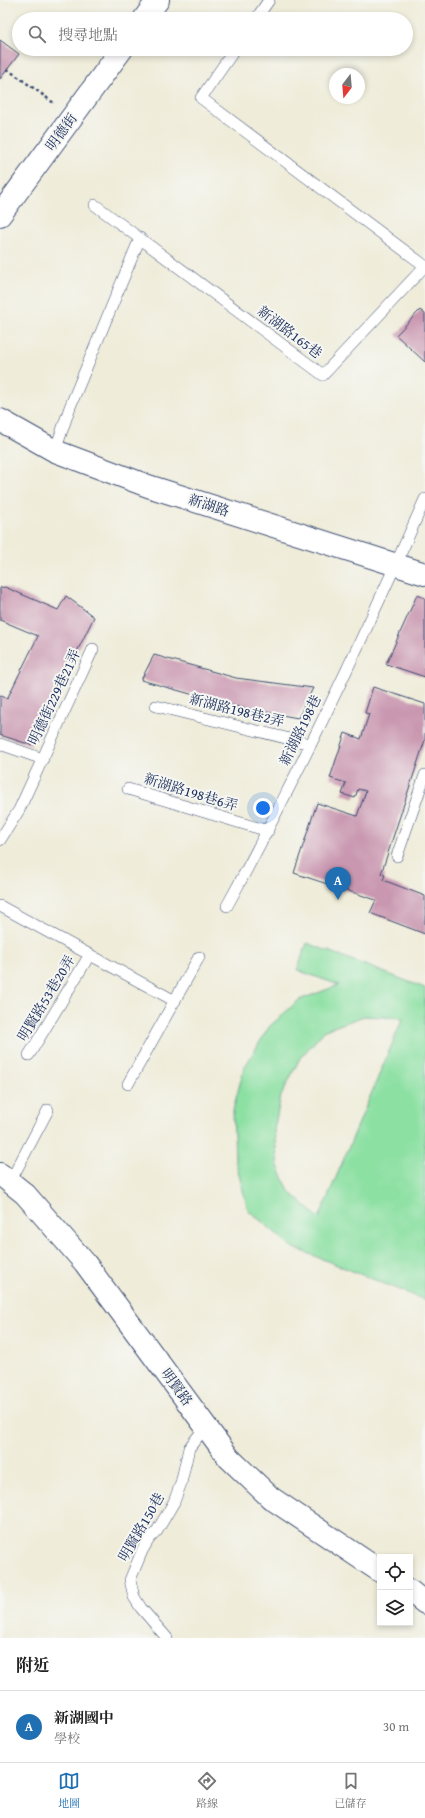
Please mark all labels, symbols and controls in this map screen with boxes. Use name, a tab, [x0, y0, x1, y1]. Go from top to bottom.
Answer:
search box	[12, 12, 413, 56]
icon: search	[26, 23, 48, 45]
text: 搜尋地點	[58, 24, 118, 45]
north arrow	[329, 68, 365, 104]
street label: 明德街	[41, 109, 81, 155]
street label: 新湖路165巷	[254, 301, 326, 363]
street label: 新湖路	[186, 489, 232, 521]
street label: 明德街229巷21弄	[23, 646, 85, 748]
street label: 新湖路198巷2弄	[188, 689, 286, 731]
street label: 新湖路198巷	[274, 691, 326, 769]
street label: 新湖路198巷6弄	[142, 768, 240, 816]
your location	[253, 798, 273, 818]
pin: A	[325, 867, 351, 900]
street label: 明賢路53巷20弄	[12, 951, 80, 1045]
street label: 明賢路	[157, 1364, 197, 1410]
street label: 明賢路150巷	[113, 1489, 169, 1565]
map controls	[377, 1554, 413, 1626]
button: locate	[377, 1554, 413, 1590]
button: layers	[377, 1590, 413, 1626]
text: 附近	[16, 1652, 50, 1677]
text: 新湖國中	[54, 1707, 114, 1728]
text: A	[25, 1717, 33, 1736]
text: 30 m	[383, 1717, 409, 1736]
text: 學校	[54, 1729, 80, 1748]
tab: 地圖	[58, 1770, 80, 1811]
tab: 路線	[196, 1770, 218, 1811]
tab: 已儲存	[334, 1770, 367, 1811]

